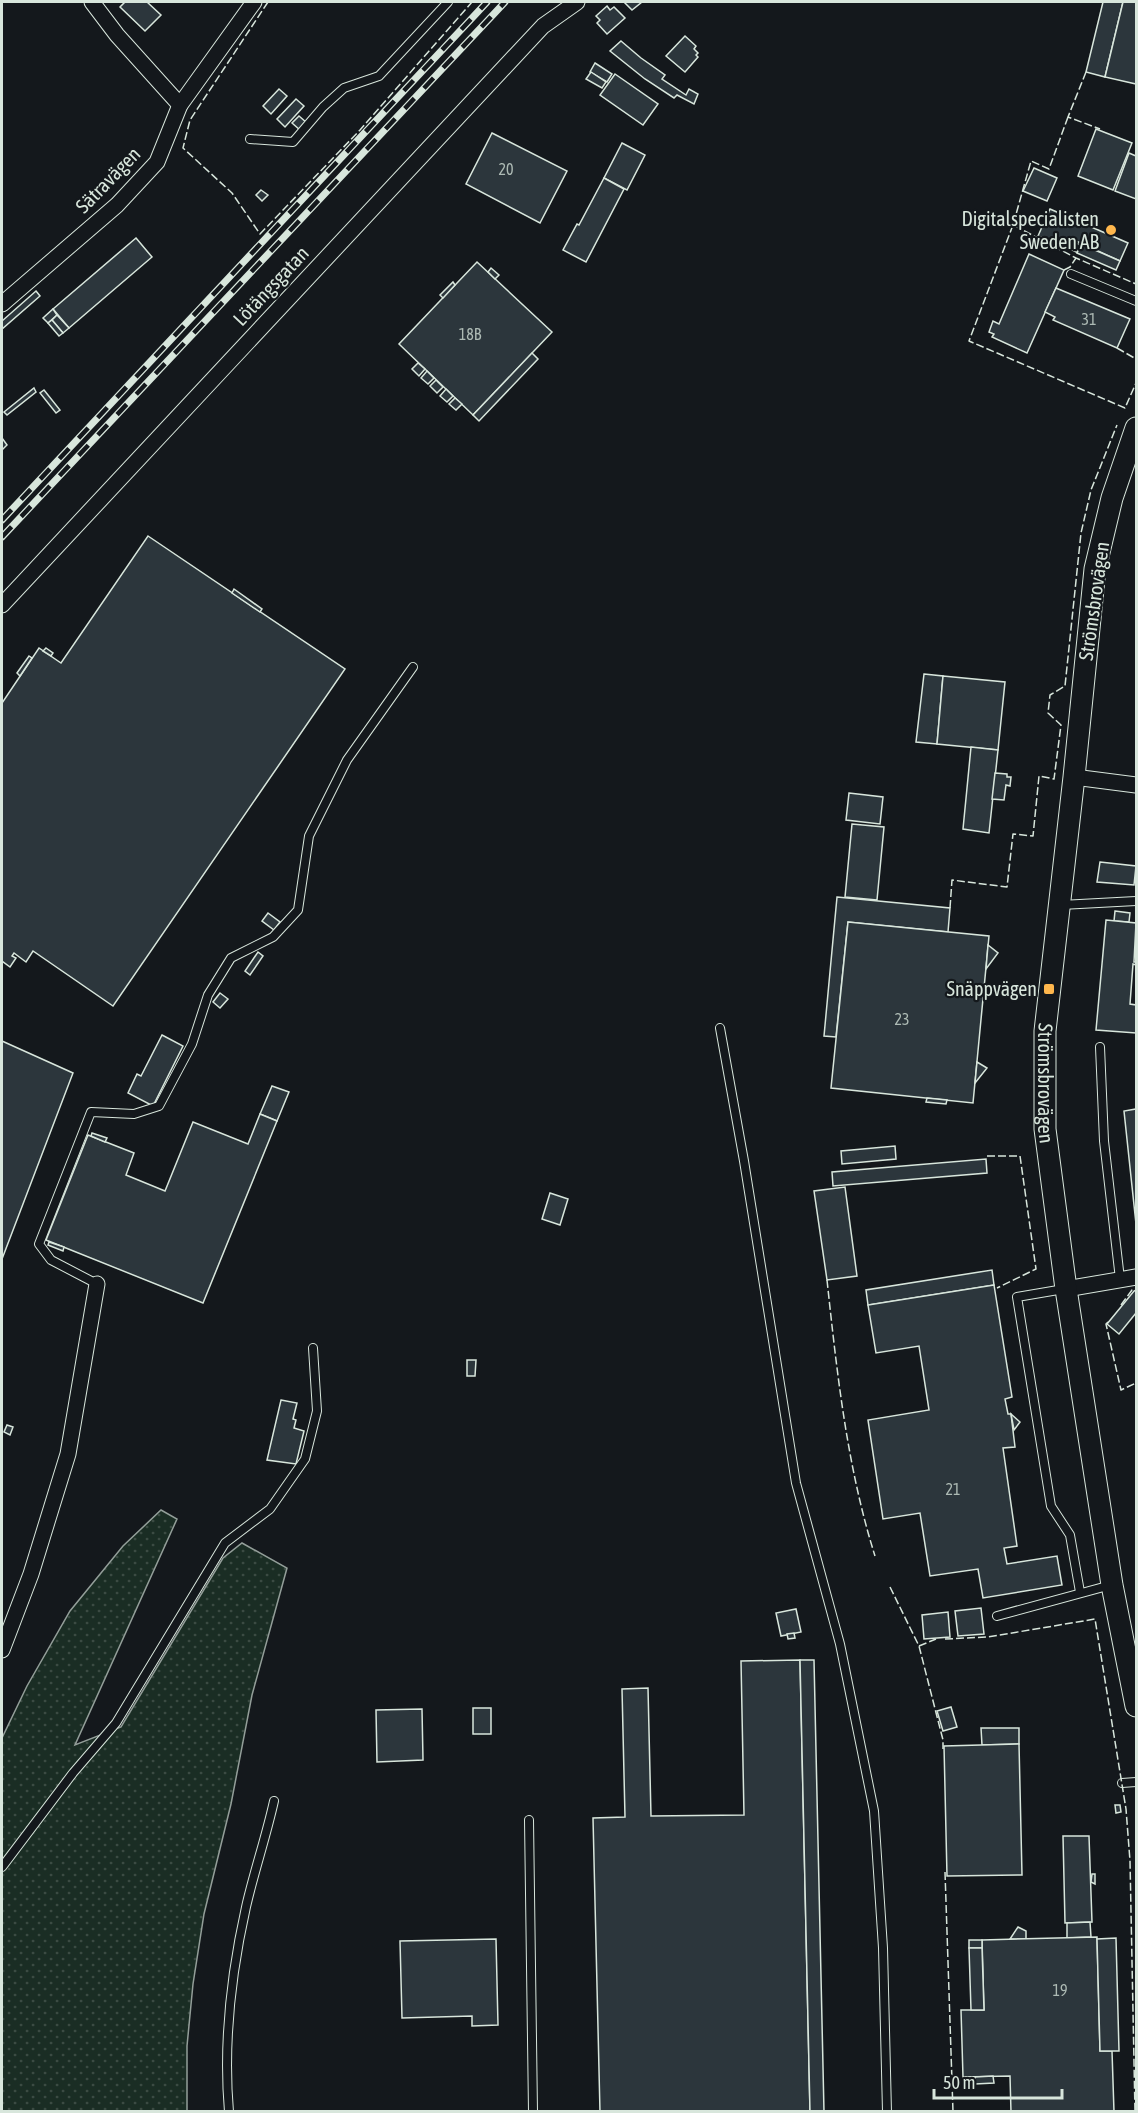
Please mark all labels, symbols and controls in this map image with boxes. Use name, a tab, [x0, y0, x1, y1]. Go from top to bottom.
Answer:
street label: Sätravägen	[71, 142, 145, 217]
house number: 20	[498, 160, 514, 178]
place label: Digitalspecialisten Sweden AB	[962, 207, 1100, 253]
marker: Digitalspecialisten Sweden AB	[1104, 223, 1118, 237]
street label: Lötängsgatan	[228, 241, 313, 330]
house number: 31	[1081, 310, 1097, 328]
house number: 18B	[459, 325, 482, 343]
street label: Strömsbrovägen	[1074, 540, 1113, 662]
place label: Snäppvägen	[947, 977, 1037, 1000]
marker: Snäppvägen	[1042, 982, 1056, 996]
house number: 23	[894, 1010, 910, 1028]
street label: Strömsbrovägen	[1034, 1022, 1059, 1145]
house number: 21	[945, 1480, 961, 1498]
house number: 19	[1052, 1981, 1068, 1999]
scale bar	[934, 2062, 1062, 2100]
text: 50 m	[943, 2072, 975, 2093]

